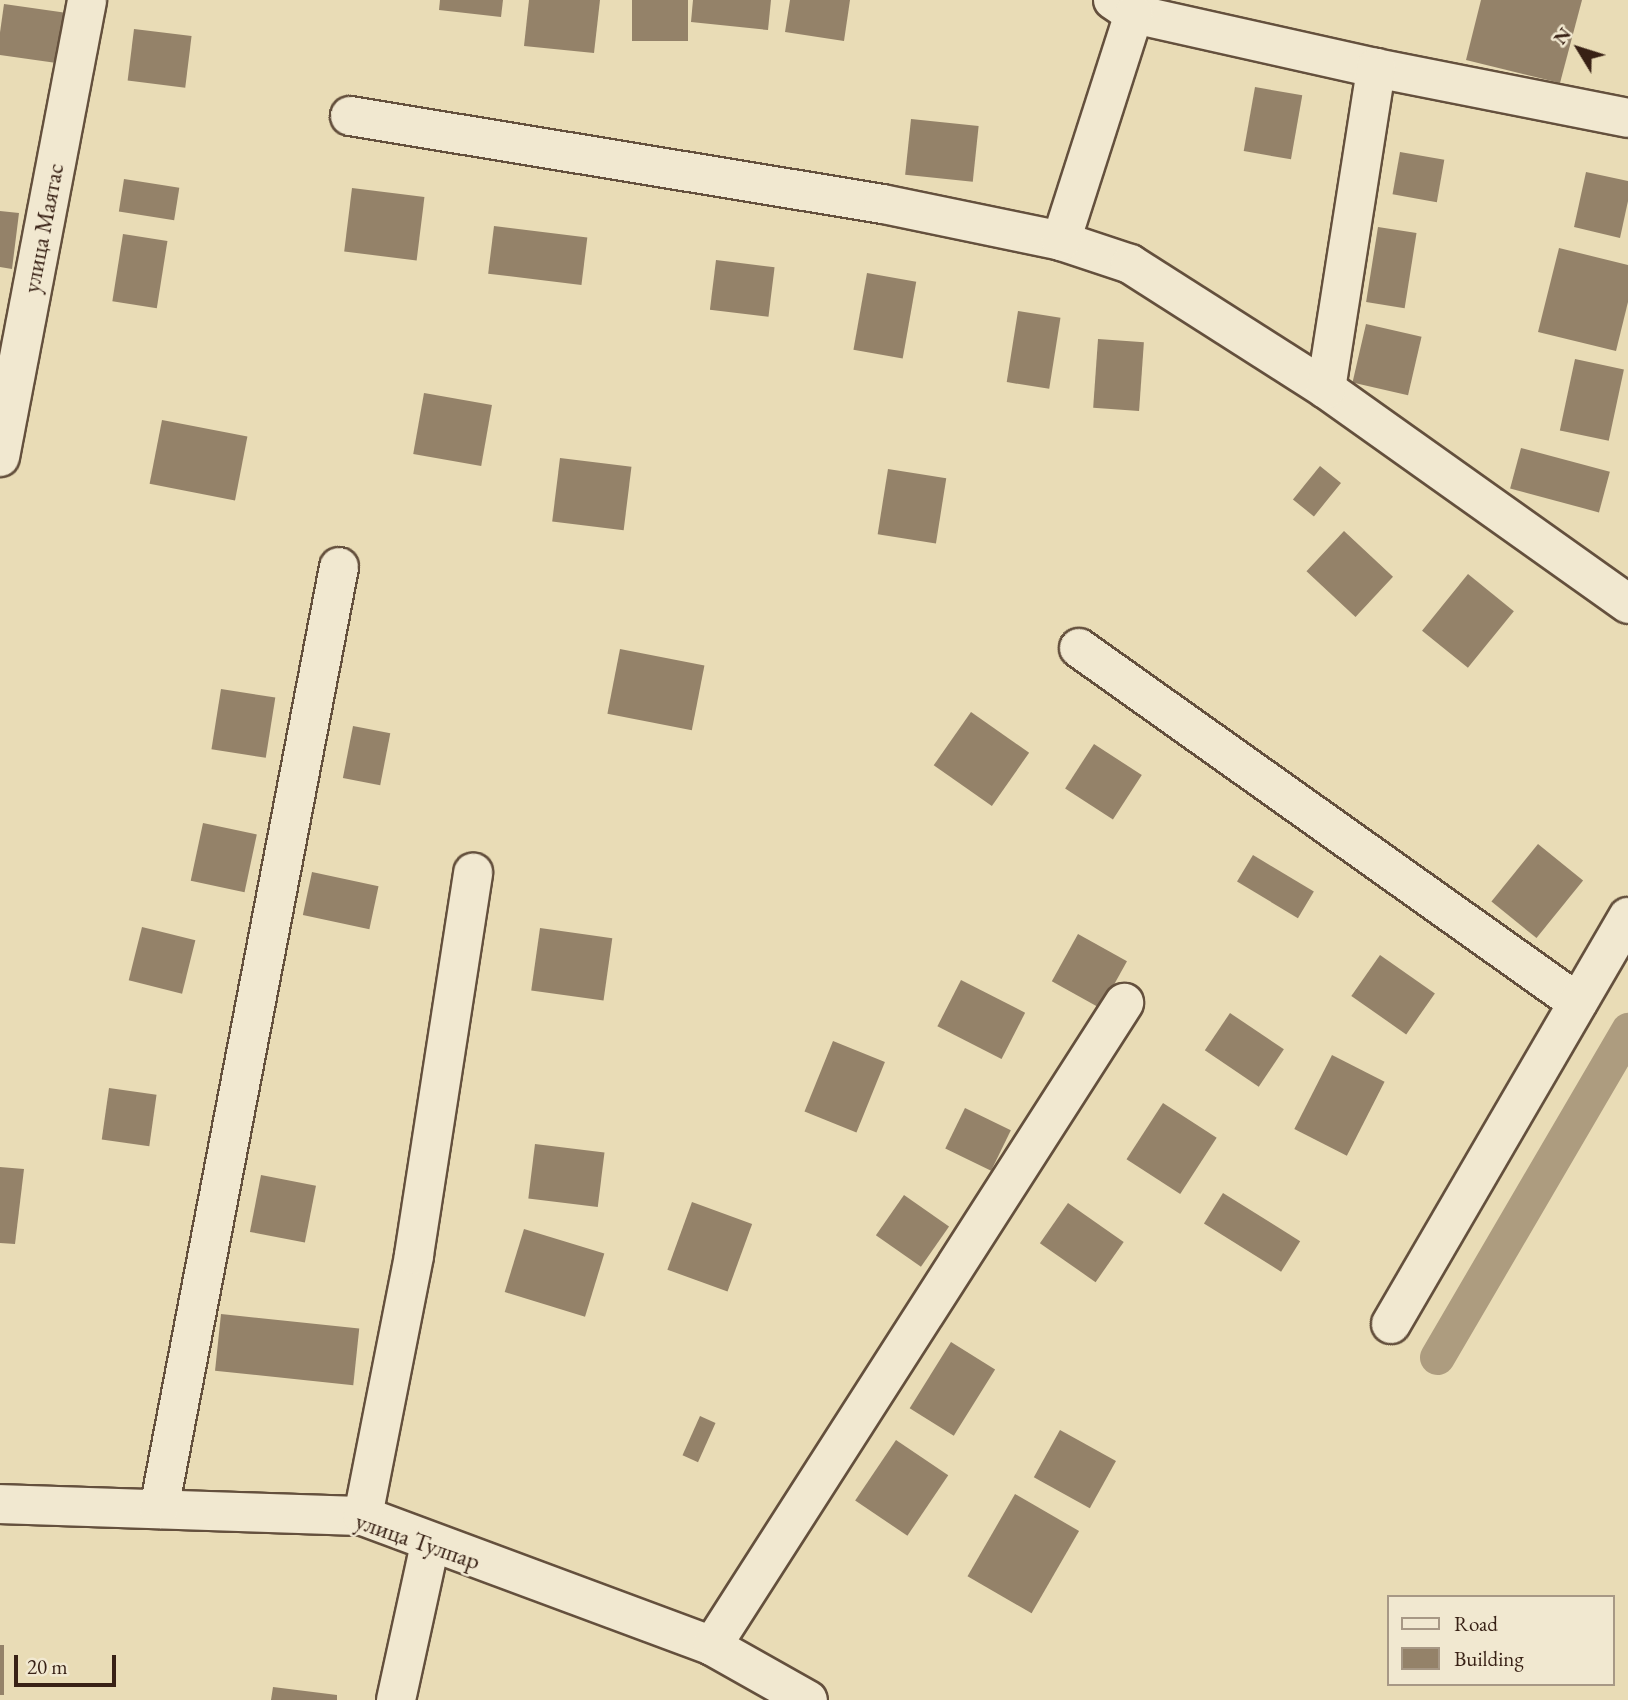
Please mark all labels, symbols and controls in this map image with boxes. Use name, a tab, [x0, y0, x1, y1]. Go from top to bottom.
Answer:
north arrow	[1544, 14, 1614, 84]
text: N	[1547, 22, 1577, 50]
street label: улица Маятас	[16, 161, 70, 295]
street label: улица Тулпар	[352, 1506, 484, 1576]
legend	[1386, 1595, 1614, 1686]
text: Road	[1454, 1610, 1498, 1637]
scale bar	[18, 1640, 119, 1684]
text: Building	[1454, 1645, 1524, 1672]
text: 20 m	[27, 1653, 68, 1680]

